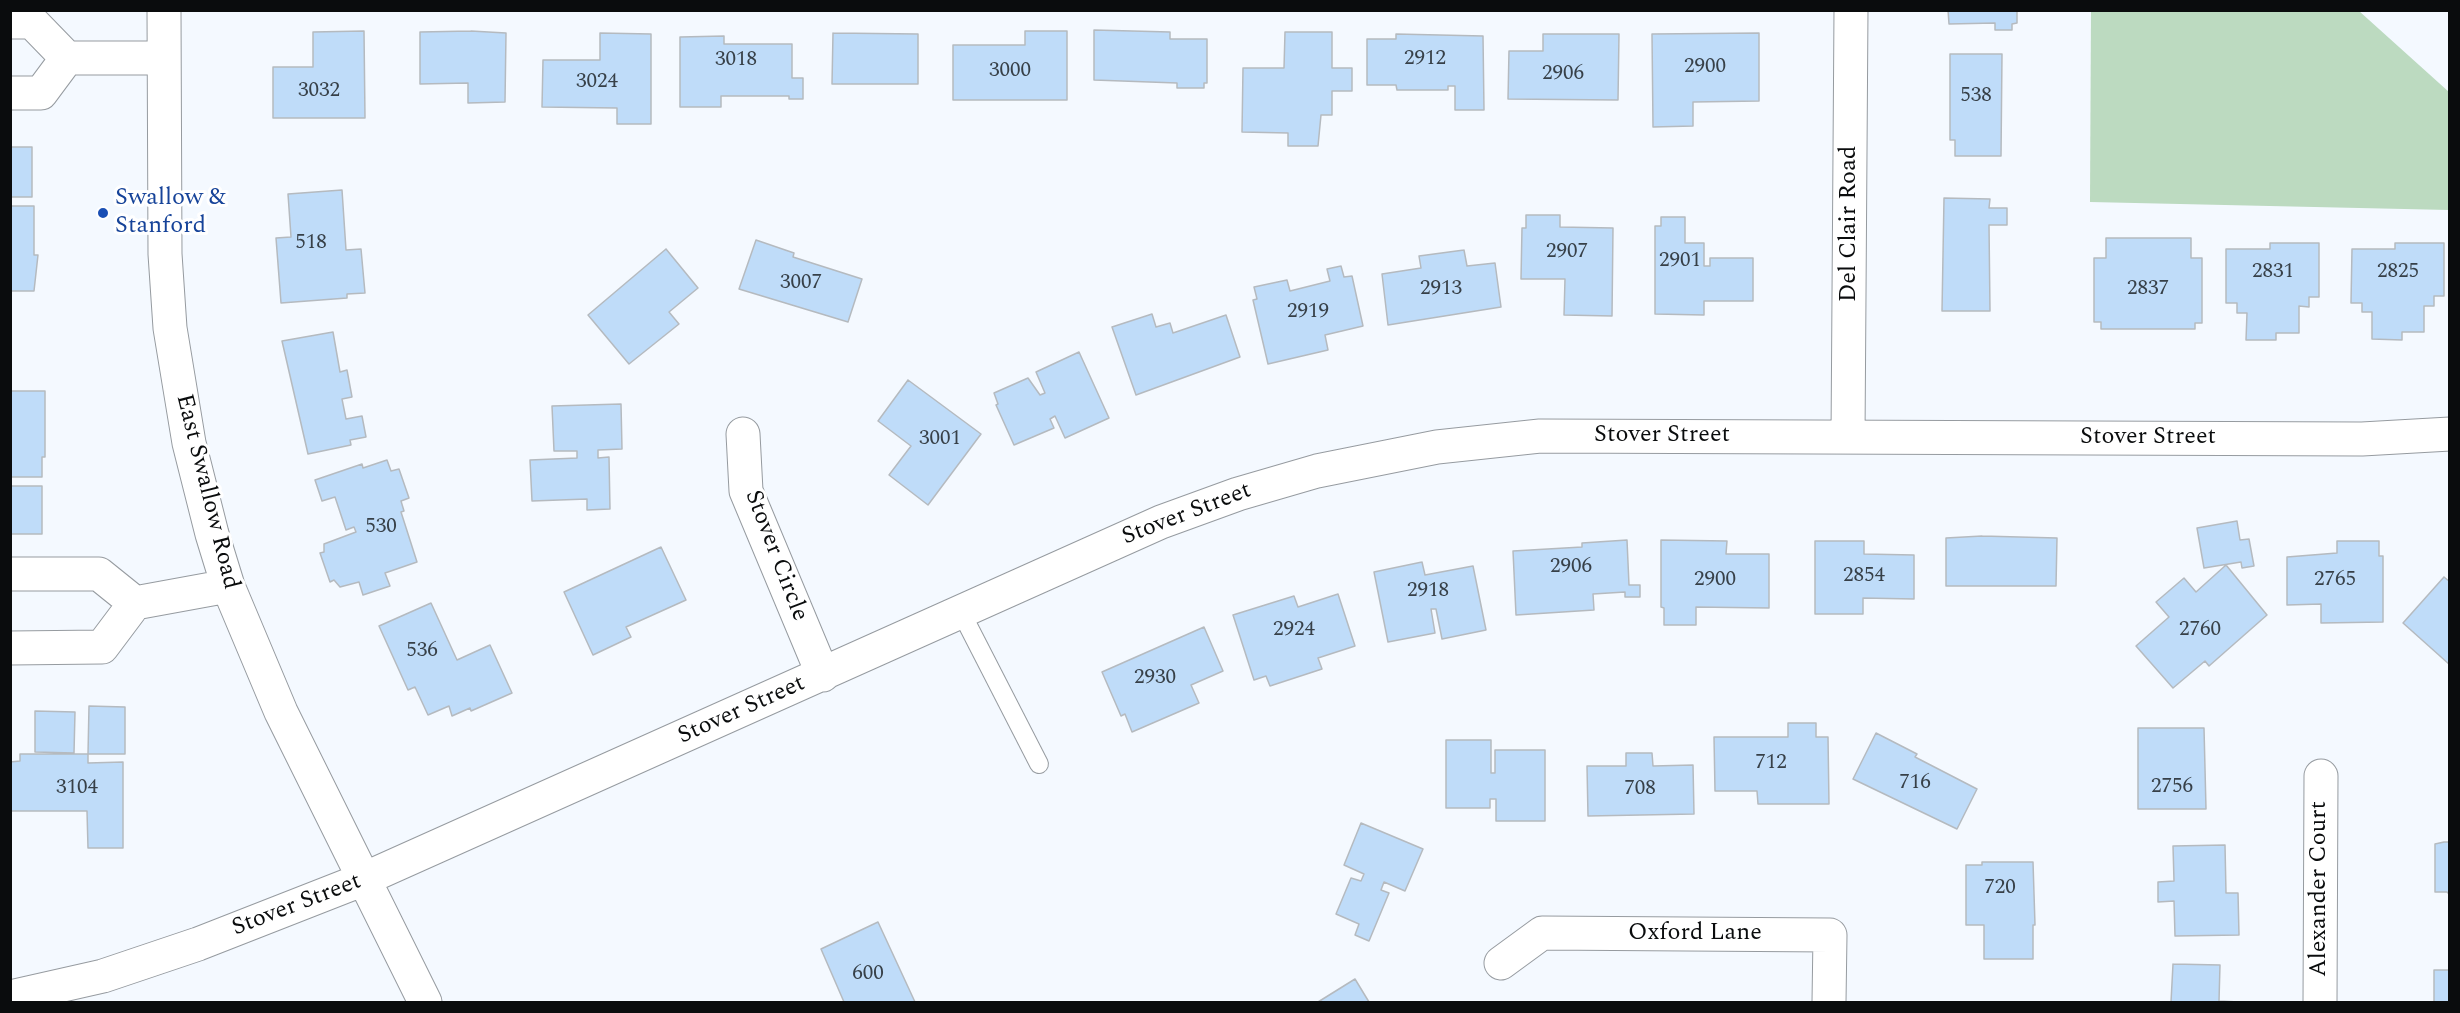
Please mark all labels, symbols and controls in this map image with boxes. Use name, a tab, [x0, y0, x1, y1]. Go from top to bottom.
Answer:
house number: 2912	[1404, 47, 1446, 73]
house number: 3018	[715, 48, 757, 74]
house number: 2900	[1684, 55, 1726, 81]
house number: 3000	[989, 59, 1031, 85]
house number: 2906	[1542, 62, 1584, 88]
house number: 3024	[576, 70, 618, 96]
house number: 3032	[298, 79, 340, 105]
house number: 538	[1960, 84, 1992, 110]
street label: Del Clair Road	[1836, 146, 1864, 302]
place label: Swallow & Stanford	[115, 185, 226, 241]
marker: Swallow & Stanford	[96, 206, 110, 220]
house number: 518	[295, 231, 327, 257]
house number: 2907	[1546, 240, 1588, 266]
house number: 2901	[1659, 249, 1701, 275]
house number: 2831	[2252, 260, 2294, 286]
house number: 2825	[2377, 260, 2419, 286]
house number: 3007	[780, 271, 822, 297]
house number: 2913	[1420, 277, 1462, 303]
house number: 2837	[2127, 277, 2169, 303]
house number: 2919	[1287, 300, 1329, 326]
street label: East Swallow Road	[168, 391, 244, 593]
street label: Stover Street	[1594, 422, 1730, 450]
street label: Stover Street	[2080, 424, 2216, 452]
house number: 3001	[919, 427, 961, 453]
street label: Stover Street	[1118, 477, 1256, 553]
street label: Stover Circle	[737, 487, 813, 625]
house number: 530	[365, 515, 397, 541]
house number: 2906	[1550, 555, 1592, 581]
house number: 2854	[1843, 564, 1885, 590]
house number: 2900	[1694, 568, 1736, 594]
house number: 2765	[2314, 568, 2356, 594]
house number: 2918	[1407, 579, 1449, 605]
house number: 2924	[1273, 618, 1315, 644]
house number: 2760	[2179, 618, 2221, 644]
house number: 536	[406, 639, 438, 665]
house number: 2930	[1134, 666, 1176, 692]
street label: Stover Street	[674, 670, 810, 752]
house number: 712	[1755, 751, 1787, 777]
house number: 716	[1899, 771, 1931, 797]
house number: 2756	[2151, 775, 2193, 801]
house number: 3104	[56, 776, 98, 802]
house number: 708	[1624, 777, 1656, 803]
street label: Alexander Court	[2306, 801, 2334, 977]
street label: Stover Street	[228, 868, 366, 944]
house number: 720	[1984, 876, 2016, 902]
street label: Oxford Lane	[1628, 920, 1762, 948]
house number: 600	[852, 962, 884, 988]

